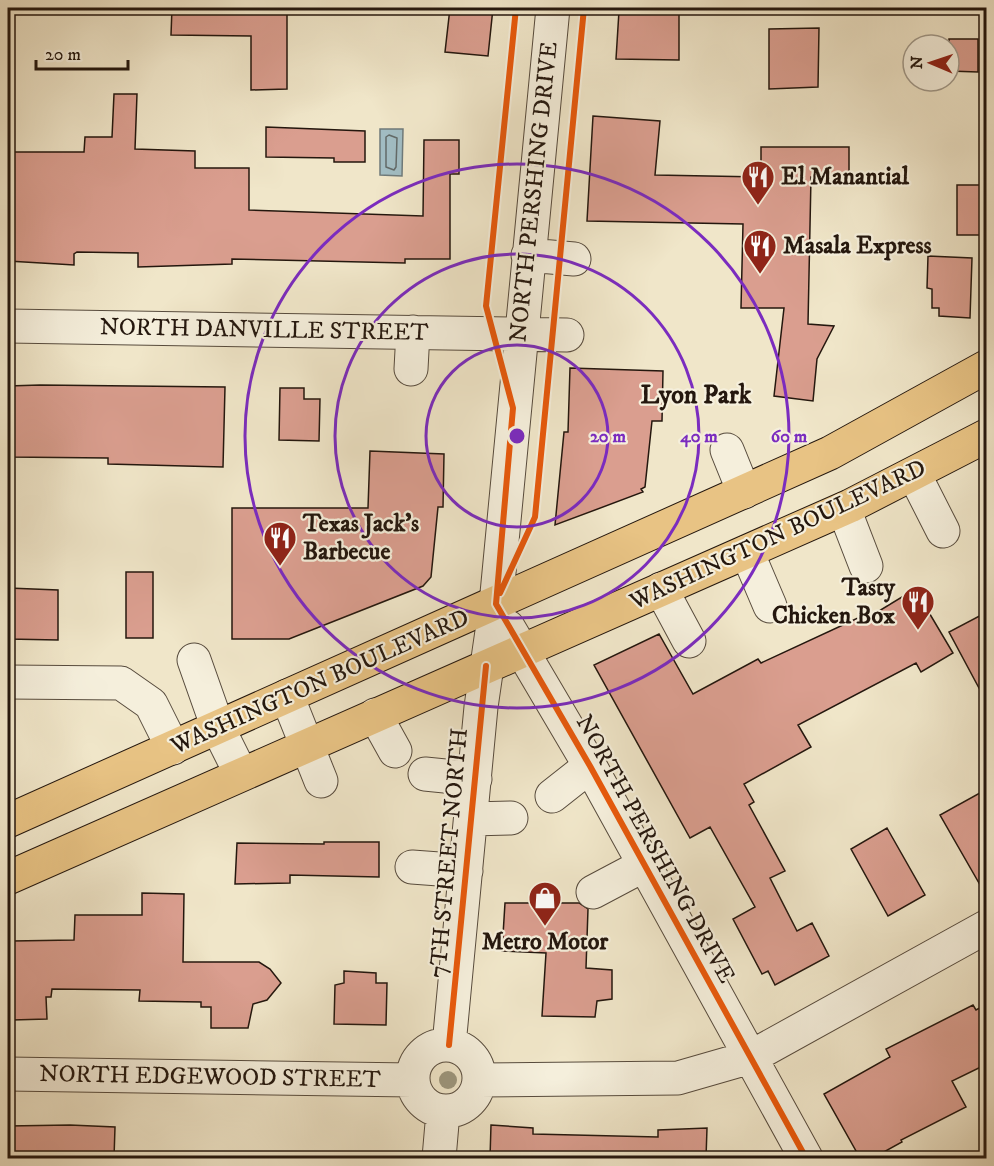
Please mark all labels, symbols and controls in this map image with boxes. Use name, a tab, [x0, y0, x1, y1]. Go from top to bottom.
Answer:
scale bar	[36, 33, 128, 71]
north arrow	[901, 33, 961, 93]
street label: NORTH PERSHING DRIVE	[503, 40, 565, 344]
text: 20 m	[45, 44, 81, 66]
text: N	[907, 56, 927, 69]
restaurant icon: El Manantial	[740, 159, 776, 206]
place label: El Manantial	[781, 162, 910, 192]
restaurant icon: Masala Express	[742, 228, 778, 275]
place label: Masala Express	[783, 231, 932, 261]
street label: NORTH DANVILLE STREET	[99, 312, 429, 348]
district label: Lyon Park	[640, 379, 753, 412]
centre of rings	[507, 426, 527, 446]
text: 20 m	[590, 426, 626, 448]
text: 40 m	[679, 426, 718, 448]
text: 60 m	[771, 426, 808, 448]
street label: WASHINGTON BOULEVARD	[624, 453, 931, 617]
place label: Texas Jack's Barbecue	[302, 509, 419, 567]
restaurant icon: Texas Jack's Barbecue	[262, 520, 298, 567]
place label: Tasty Chicken Box	[772, 573, 896, 631]
restaurant icon: Tasty Chicken Box	[900, 584, 936, 631]
street label: WASHINGTON BOULEVARD	[165, 603, 474, 762]
street label: NORTH PERSHING DRIVE	[569, 710, 741, 988]
street label: 7TH STREET NORTH	[423, 727, 475, 979]
shop icon: Metro Motor	[527, 880, 563, 927]
place label: Metro Motor	[482, 927, 609, 957]
street label: NORTH EDGEWOOD STREET	[39, 1059, 381, 1095]

